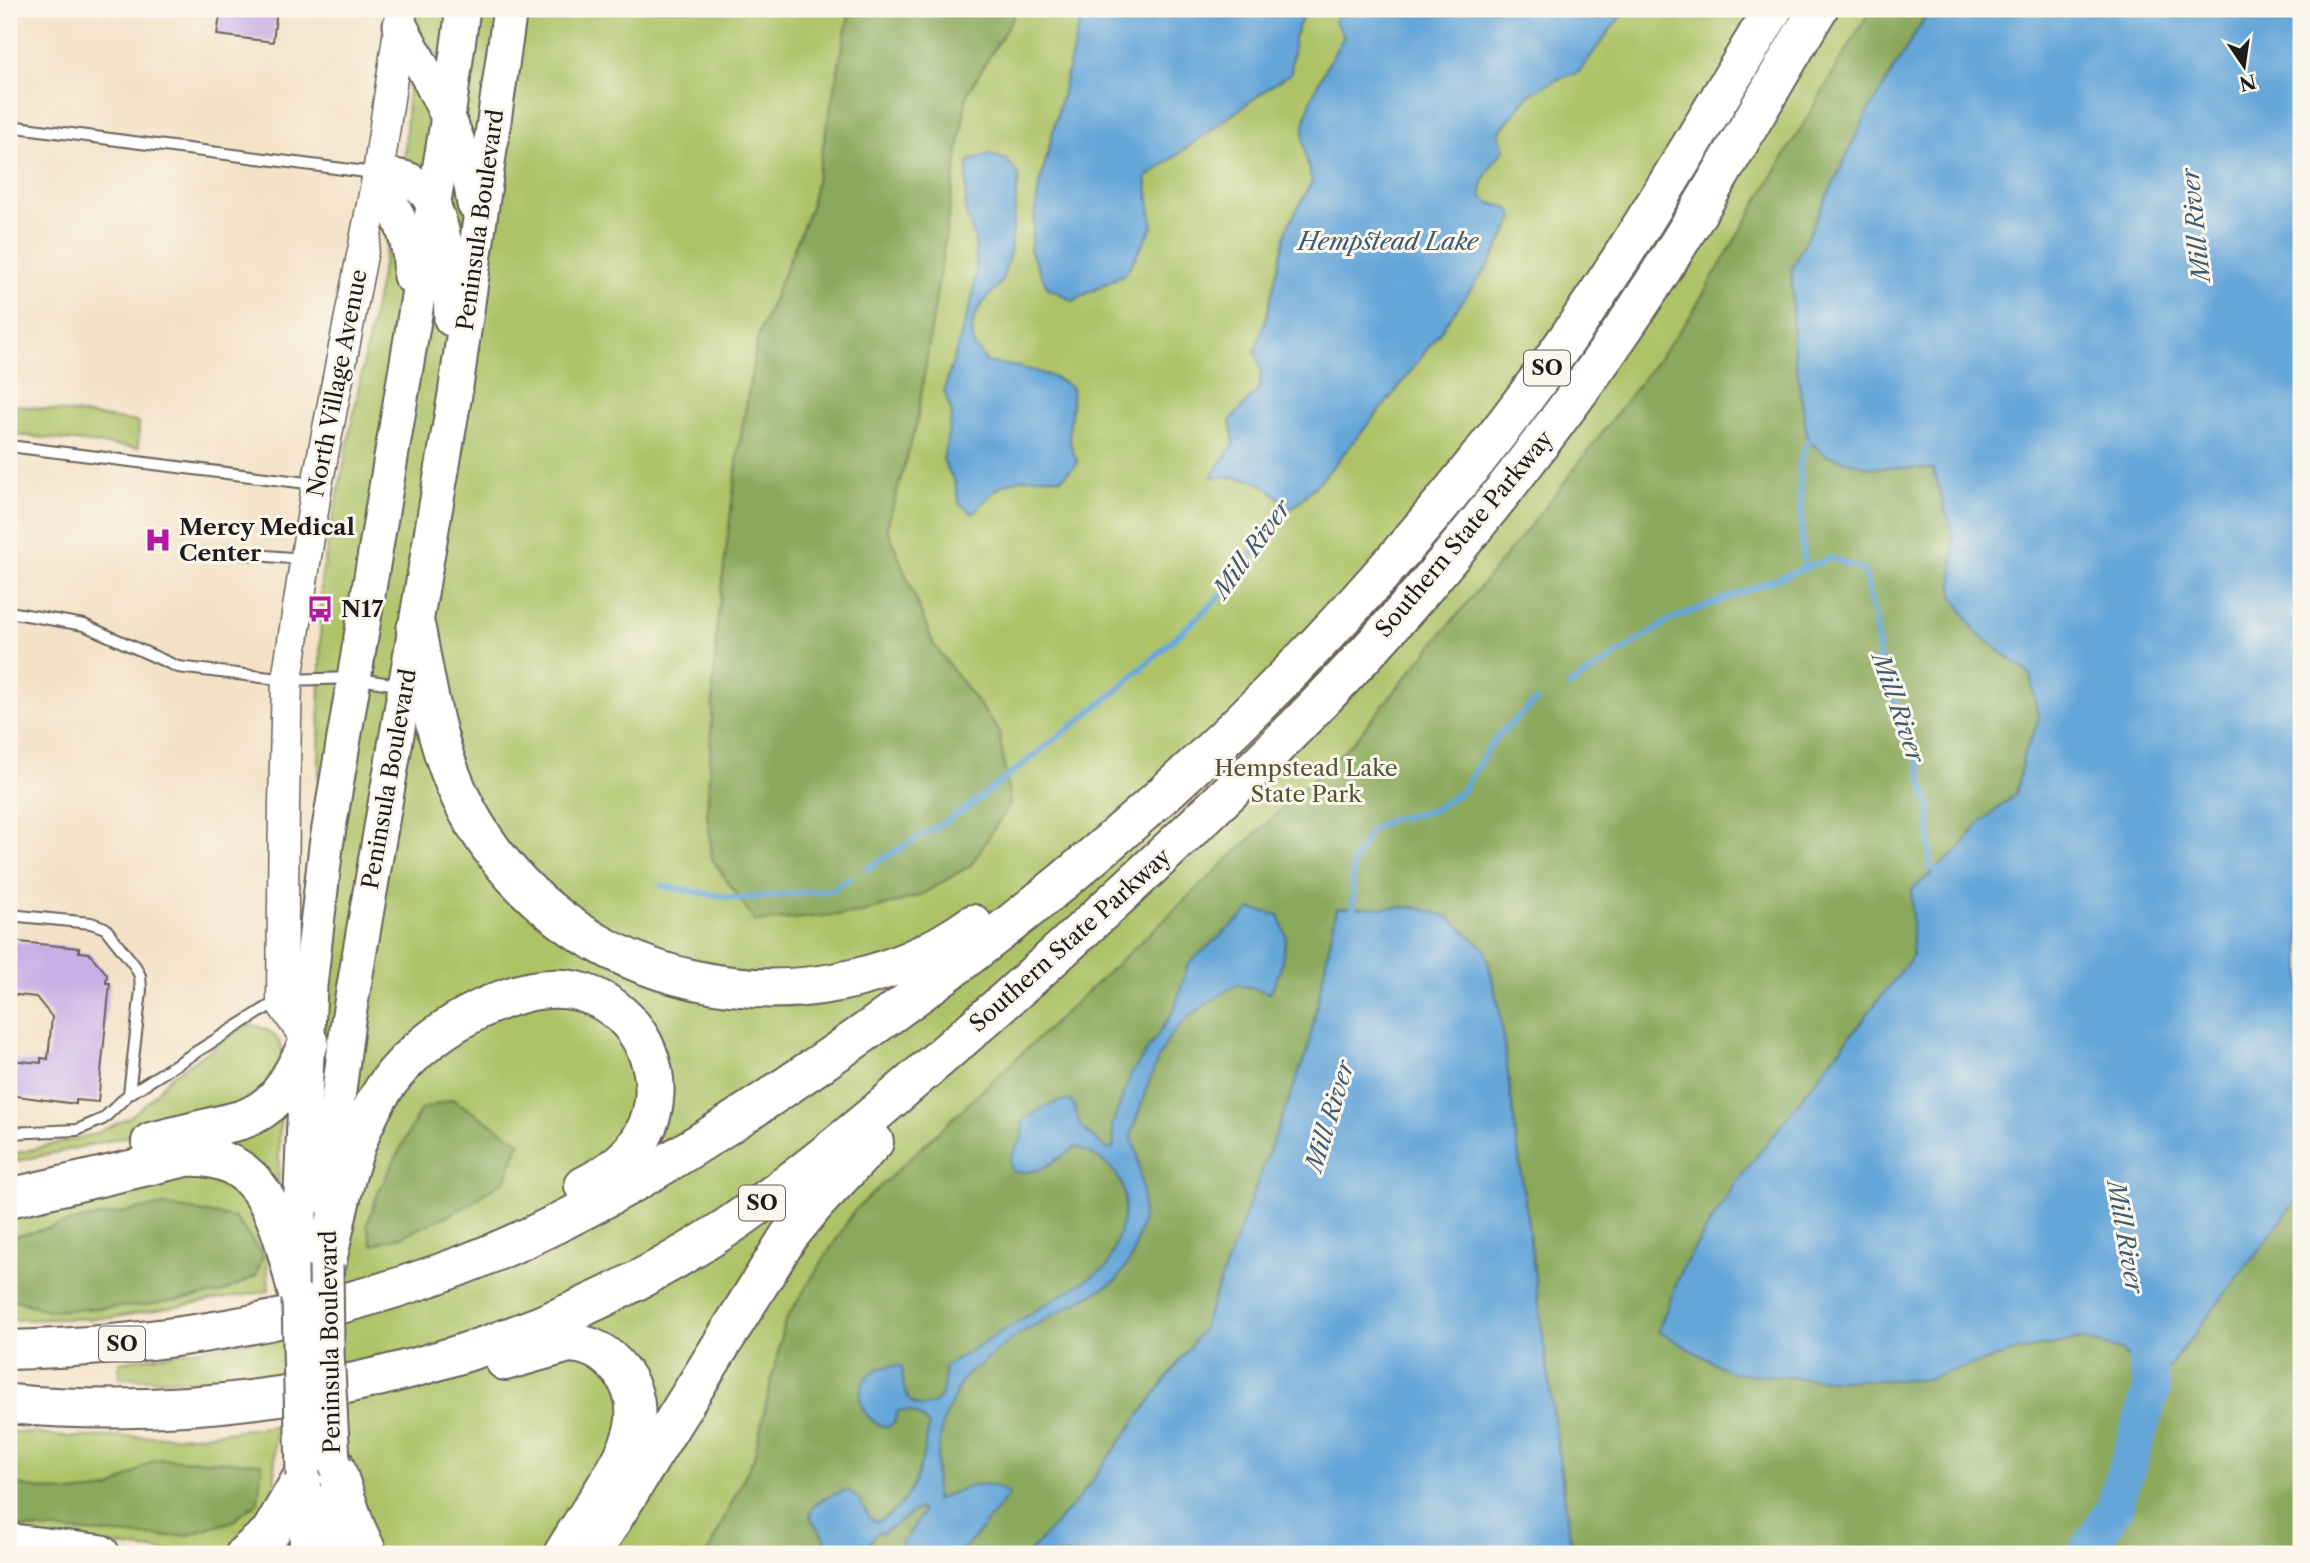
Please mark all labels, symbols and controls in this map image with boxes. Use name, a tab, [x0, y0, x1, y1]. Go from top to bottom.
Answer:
north arrow	[2208, 32, 2278, 102]
text: N	[2237, 69, 2258, 95]
street label: Peninsula Boulevard	[451, 108, 509, 332]
water label: Mill River	[2175, 165, 2216, 286]
water label: Hempstead Lake	[1296, 227, 1480, 256]
street label: North Village Avenue	[301, 267, 373, 499]
road number: SO	[1524, 350, 1570, 386]
street label: Southern State Parkway	[1369, 425, 1559, 643]
water label: Mill River	[1205, 493, 1298, 606]
place label: Mercy Medical Center	[179, 513, 355, 567]
hospital icon: Mercy Medical Center	[143, 525, 173, 555]
bus stop icon: N17	[305, 594, 335, 624]
place label: N17	[341, 595, 383, 623]
water label: Mill River	[1865, 646, 1931, 768]
street label: Peninsula Boulevard	[356, 667, 422, 891]
park label: Hempstead Lake State Park	[1214, 754, 1398, 808]
street label: Southern State Parkway	[964, 842, 1176, 1038]
water label: Mill River	[1298, 1055, 1361, 1177]
water label: Mill River	[2101, 1175, 2150, 1297]
road number: SO	[739, 1186, 785, 1220]
street label: Peninsula Boulevard	[314, 1230, 346, 1454]
road number: SO	[99, 1326, 145, 1362]

